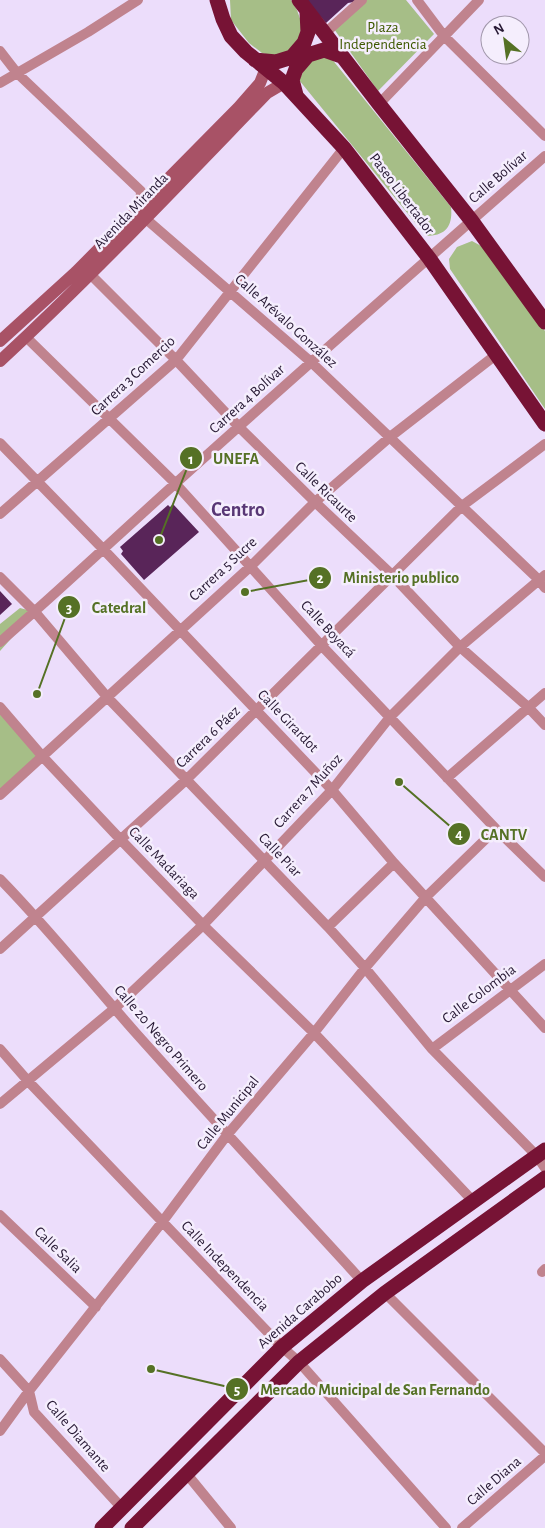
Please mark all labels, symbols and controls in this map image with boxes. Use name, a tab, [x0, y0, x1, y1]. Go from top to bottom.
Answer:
north arrow	[480, 15, 530, 65]
park label: Plaza Independencia	[339, 20, 427, 52]
text: N	[492, 21, 507, 38]
street label: Calle Bolívar	[466, 148, 530, 206]
street label: Paseo Libertador	[367, 151, 437, 238]
street label: Avenida Miranda	[91, 170, 171, 252]
street label: Calle Arévalo González	[232, 271, 340, 371]
street label: Carrera 3 Comercio	[88, 333, 178, 419]
street label: Carrera 4 Bolívar	[207, 361, 288, 436]
callout: UNEFA	[178, 443, 269, 474]
text: UNEFA	[213, 451, 259, 467]
text: 1	[188, 452, 194, 467]
street label: Calle Ricaurte	[292, 459, 360, 525]
district label: Centro	[211, 500, 265, 520]
street label: Carrera 5 Sucre	[186, 534, 260, 604]
callout: Ministerio publico	[308, 562, 469, 593]
text: Ministerio publico	[343, 570, 459, 586]
text: 2	[316, 571, 324, 586]
callout: Catedral	[56, 592, 156, 623]
street label: Calle Boyacá	[298, 597, 358, 661]
text: Catedral	[92, 600, 146, 616]
text: 3	[66, 601, 72, 616]
street label: Calle Girardot	[255, 687, 321, 755]
street label: Carrera 6 Páez	[173, 703, 243, 771]
street label: Carrera 7 Muñoz	[271, 751, 345, 831]
callout: CANTV	[446, 819, 537, 850]
street label: Calle Madariaga	[126, 824, 202, 902]
text: 4	[455, 827, 463, 842]
text: CANTV	[481, 827, 528, 843]
street label: Calle Piar	[256, 830, 304, 880]
street label: Calle Colombia	[440, 962, 519, 1026]
street label: Calle 20 Negro Primero	[111, 982, 211, 1094]
street label: Calle Municipal	[194, 1073, 262, 1153]
street label: Calle Independencia	[178, 1218, 272, 1314]
street label: Calle Salia	[31, 1224, 85, 1276]
street label: Avenida Carabobo	[255, 1270, 345, 1352]
callout: Mercado Municipal de San Fernando	[225, 1374, 500, 1405]
text: Mercado Municipal de San Fernando	[260, 1382, 490, 1398]
text: 5	[234, 1383, 240, 1398]
street label: Calle Diamante	[43, 1397, 113, 1475]
street label: Calle Diana	[464, 1454, 524, 1508]

